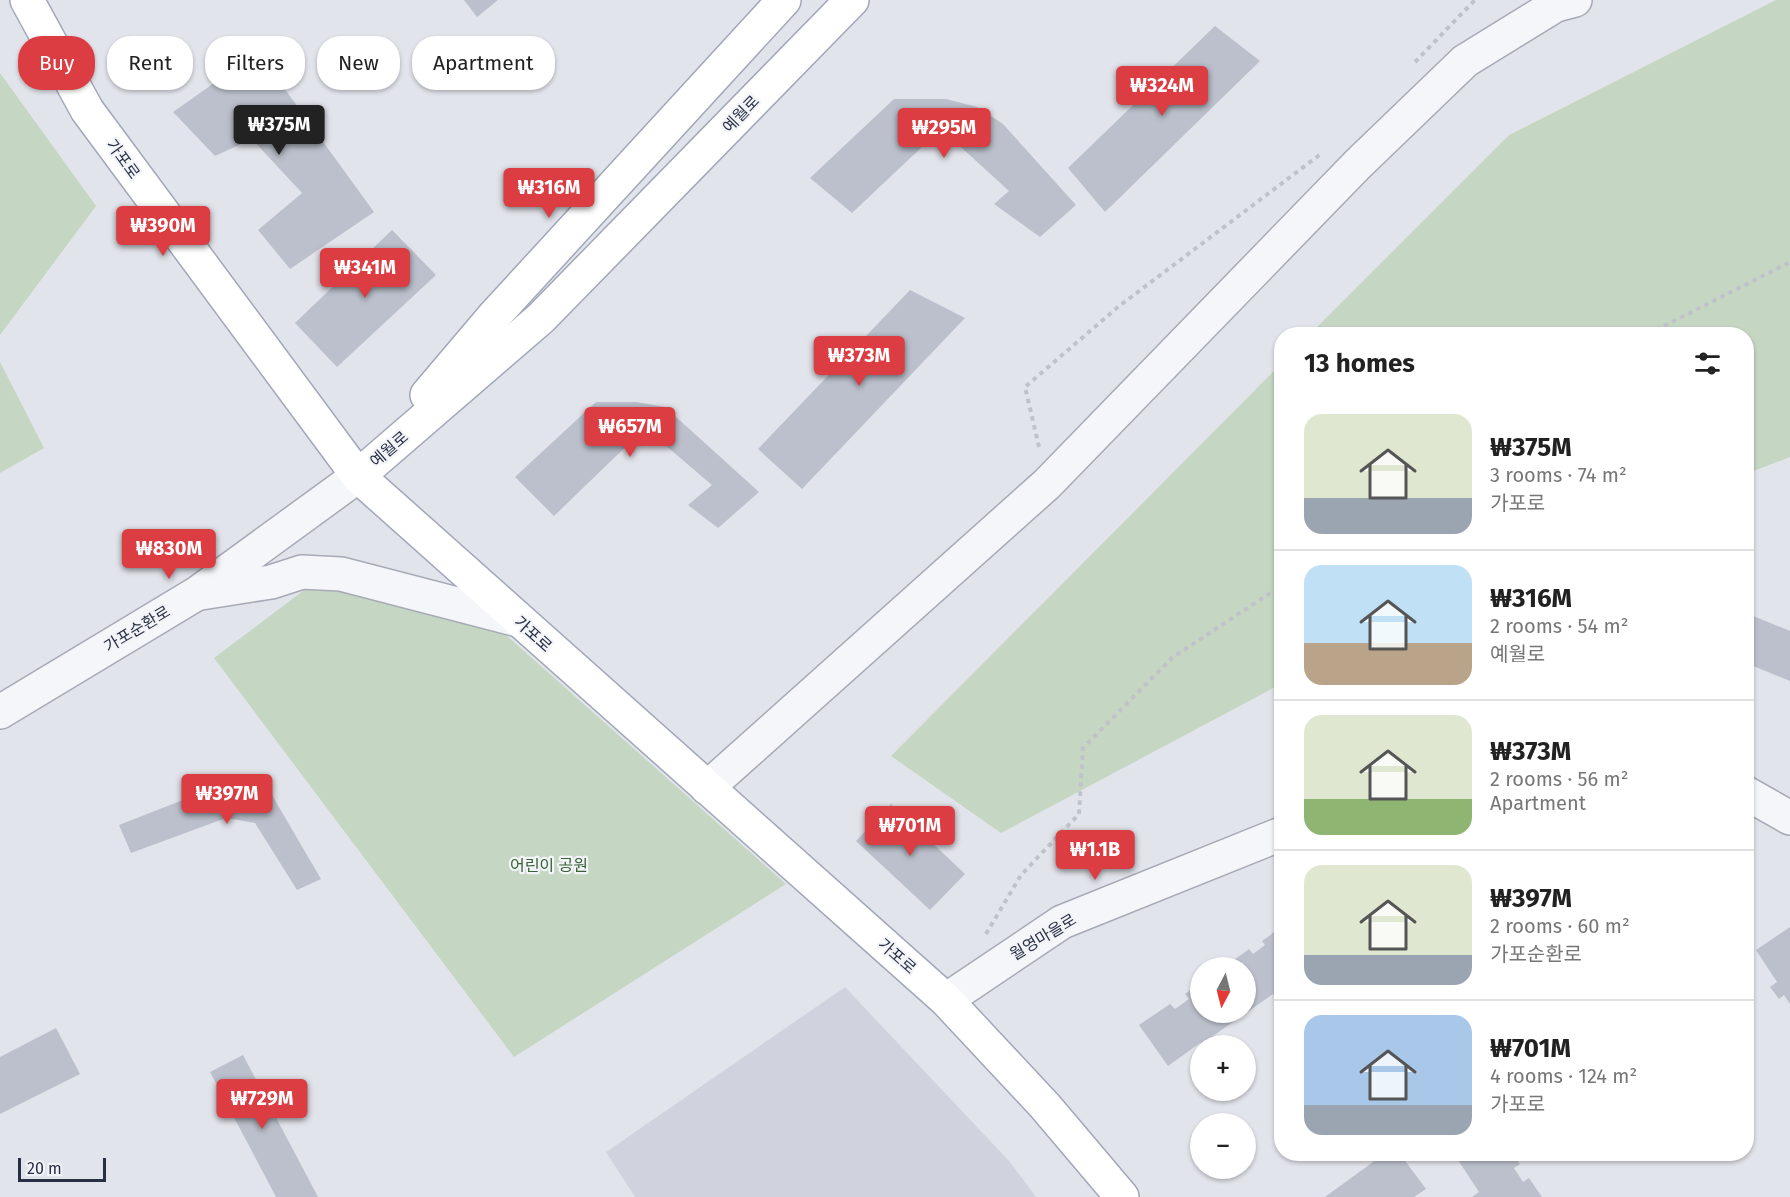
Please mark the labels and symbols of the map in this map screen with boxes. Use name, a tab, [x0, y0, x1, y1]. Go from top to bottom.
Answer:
pin: ₩324M	[1120, 66, 1204, 117]
street label: 예월로	[719, 91, 763, 136]
pin: ₩375M	[237, 105, 321, 156]
pin: ₩295M	[902, 108, 986, 159]
street label: 가포로	[102, 136, 144, 183]
pin: ₩316M	[507, 168, 591, 219]
pin: ₩390M	[121, 206, 205, 257]
pin: ₩341M	[323, 248, 407, 299]
pin: ₩373M	[817, 336, 901, 387]
pin: ₩657M	[588, 407, 672, 458]
street label: 예월로	[366, 427, 412, 471]
pin: ₩830M	[127, 529, 211, 580]
street label: 가포순환로	[101, 602, 174, 656]
street label: 가포로	[510, 612, 556, 656]
pin: ₩397M	[185, 774, 269, 825]
pin: ₩701M	[868, 806, 952, 857]
pin: ₩1.1B	[1053, 830, 1137, 881]
park label: 어린이 공원	[510, 856, 588, 875]
street label: 월영마을로	[1007, 910, 1080, 964]
street label: 가포로	[874, 934, 920, 978]
north arrow	[1190, 957, 1256, 1023]
pin: ₩729M	[220, 1079, 304, 1130]
scale bar	[18, 1155, 106, 1182]

